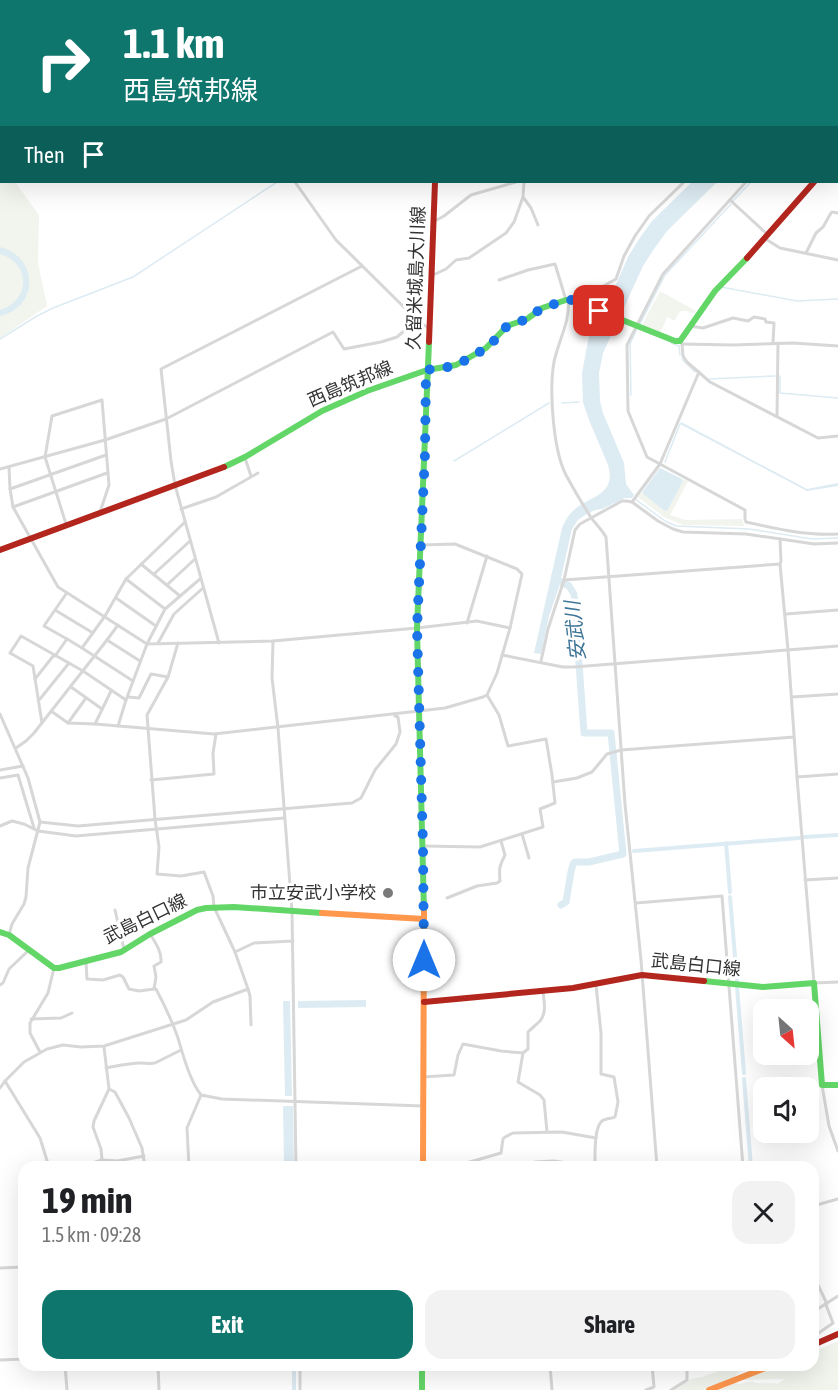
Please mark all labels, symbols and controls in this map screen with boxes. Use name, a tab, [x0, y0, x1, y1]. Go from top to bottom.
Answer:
text: 1.1 km	[123, 19, 224, 67]
icon: right	[24, 24, 102, 102]
text: 西島筑邦線	[123, 75, 258, 106]
icon: arrive	[77, 138, 110, 171]
text: Then	[24, 142, 65, 168]
street label: 久留米城島大川線	[402, 206, 429, 350]
pin	[573, 285, 624, 336]
icon: arrive	[582, 294, 615, 327]
street label: 西島筑邦線	[304, 356, 395, 411]
water label: 安武川	[560, 598, 589, 662]
place label: 市立安武小学校	[250, 882, 376, 903]
marker: 市立安武小学校	[381, 886, 395, 900]
street label: 武島白口線	[100, 889, 190, 948]
position arrow	[392, 928, 456, 992]
street label: 武島白口線	[650, 949, 742, 980]
north arrow	[753, 999, 819, 1065]
map controls	[753, 999, 819, 1143]
button: sound	[753, 1077, 819, 1143]
text: 19 min	[42, 1179, 132, 1221]
button: close	[732, 1181, 795, 1244]
text: 1.5 km · 09:28	[42, 1223, 141, 1246]
button: Exit	[42, 1290, 413, 1359]
button: Share	[425, 1290, 795, 1359]

